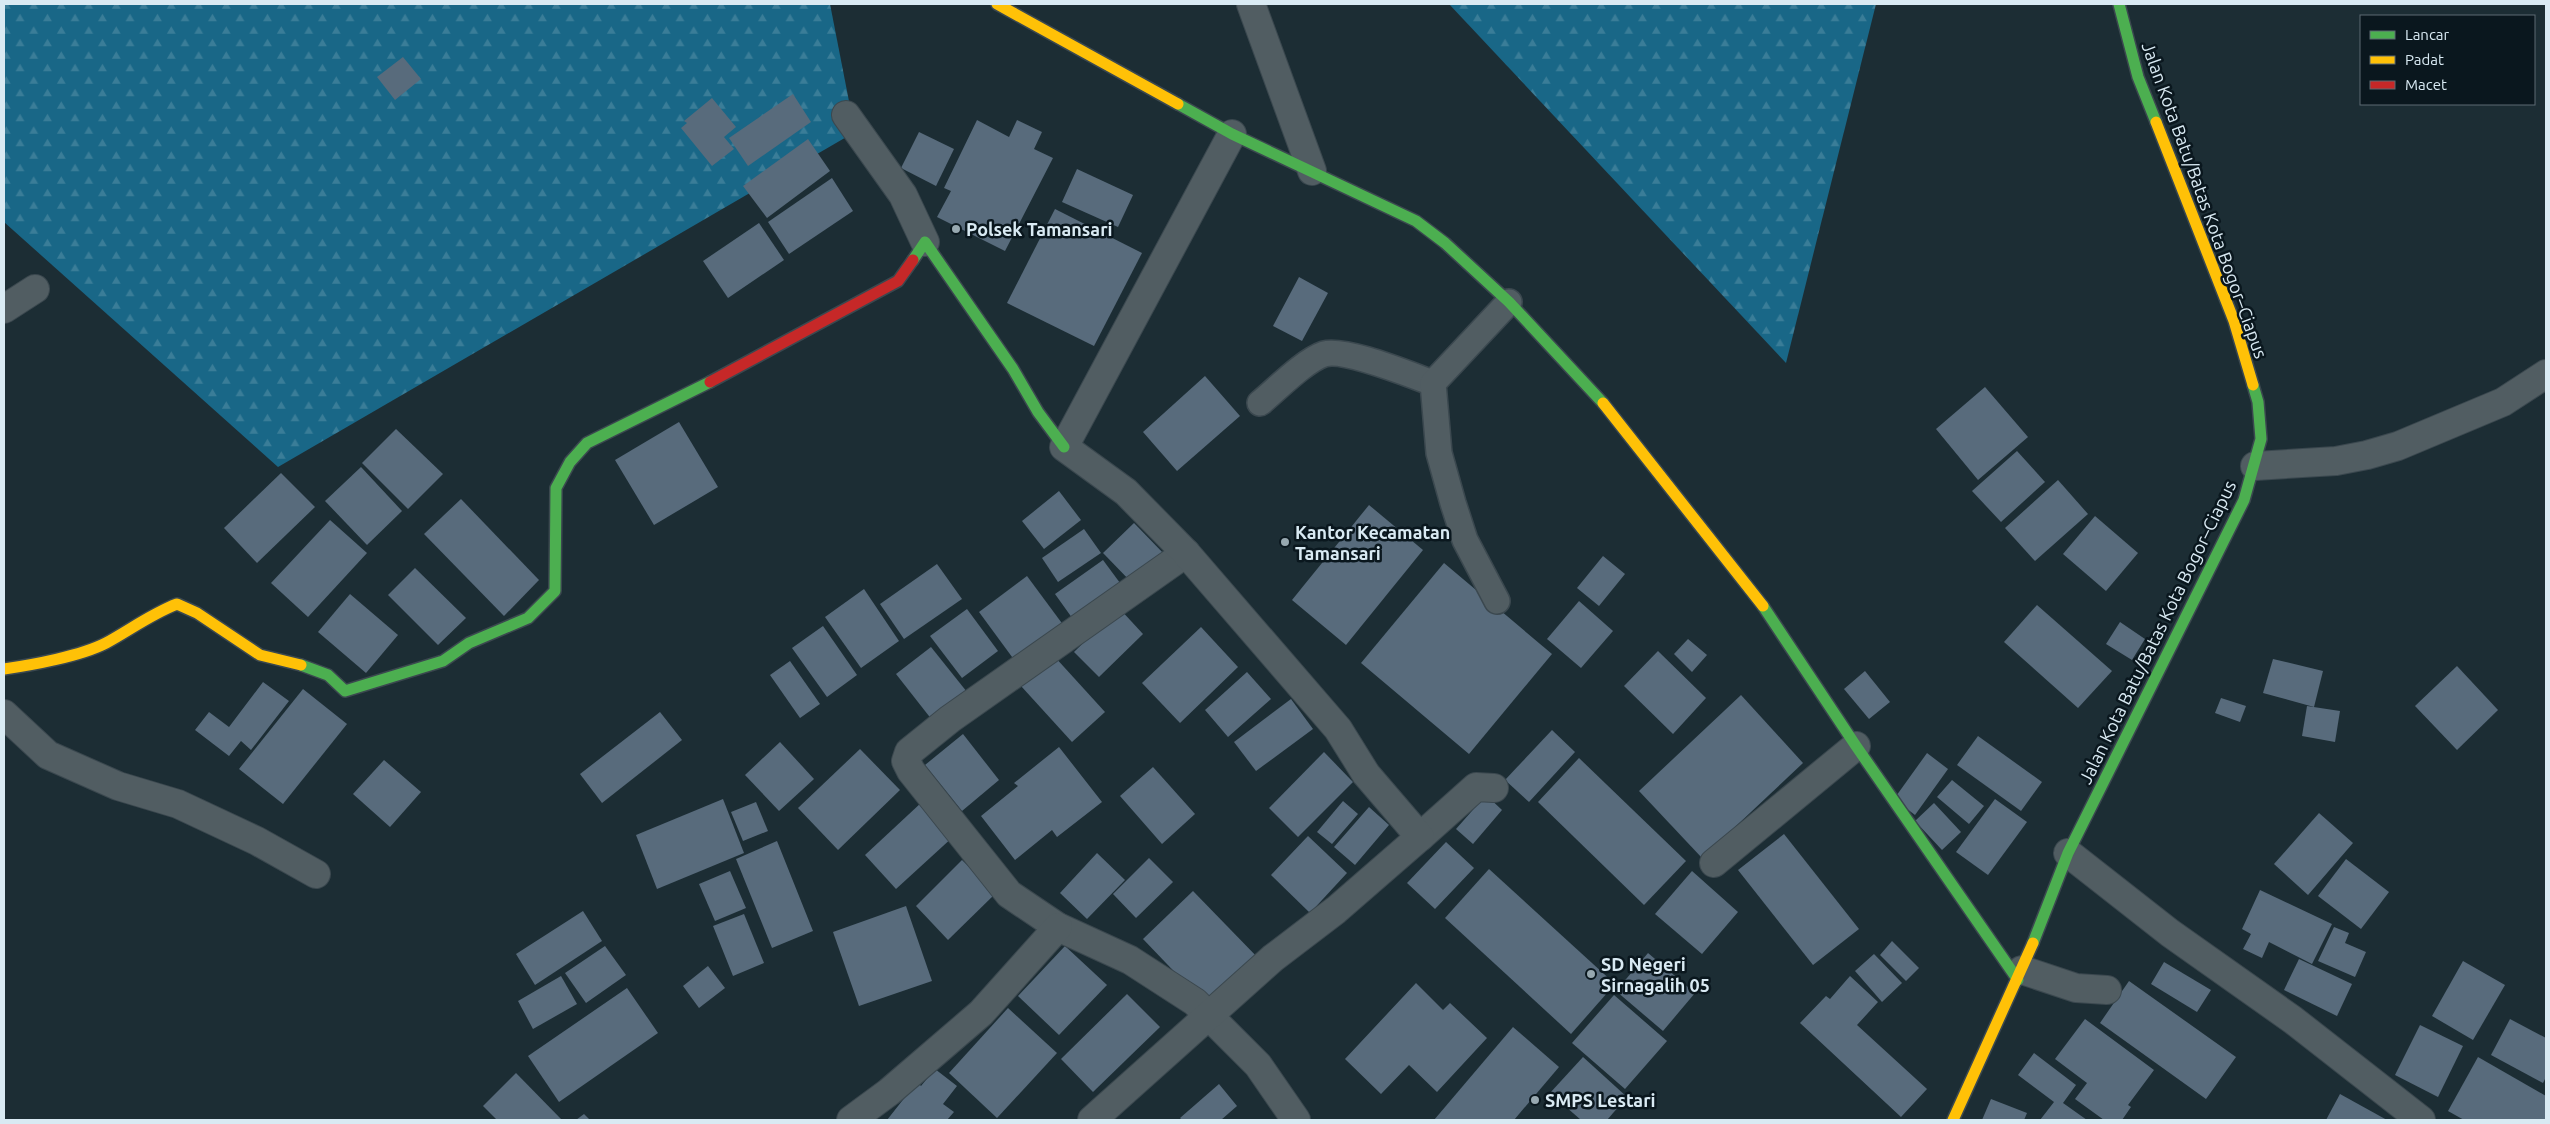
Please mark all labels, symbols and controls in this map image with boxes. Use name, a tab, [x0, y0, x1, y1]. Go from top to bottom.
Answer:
legend	[2360, 15, 2535, 105]
text: Lancar	[2405, 26, 2450, 43]
street label: Jalan Kota Batu/Batas Kota Bogor–Ciapus	[2138, 39, 2272, 361]
text: Padat	[2405, 51, 2444, 68]
text: Macet	[2405, 76, 2447, 93]
place label: Polsek Tamansari	[966, 219, 1113, 239]
marker: Polsek Tamansari	[950, 223, 962, 235]
street label: Jalan Kota Batu/Batas Kota Bogor–Ciapus	[2075, 477, 2239, 787]
place label: Kantor Kecamatan Tamansari	[1295, 522, 1450, 563]
marker: Kantor Kecamatan Tamansari	[1279, 536, 1291, 548]
place label: SD Negeri Sirnagalih 05	[1601, 954, 1710, 995]
marker: SD Negeri Sirnagalih 05	[1585, 968, 1597, 980]
place label: SMPS Lestari	[1545, 1090, 1656, 1110]
marker: SMPS Lestari	[1529, 1094, 1541, 1106]

